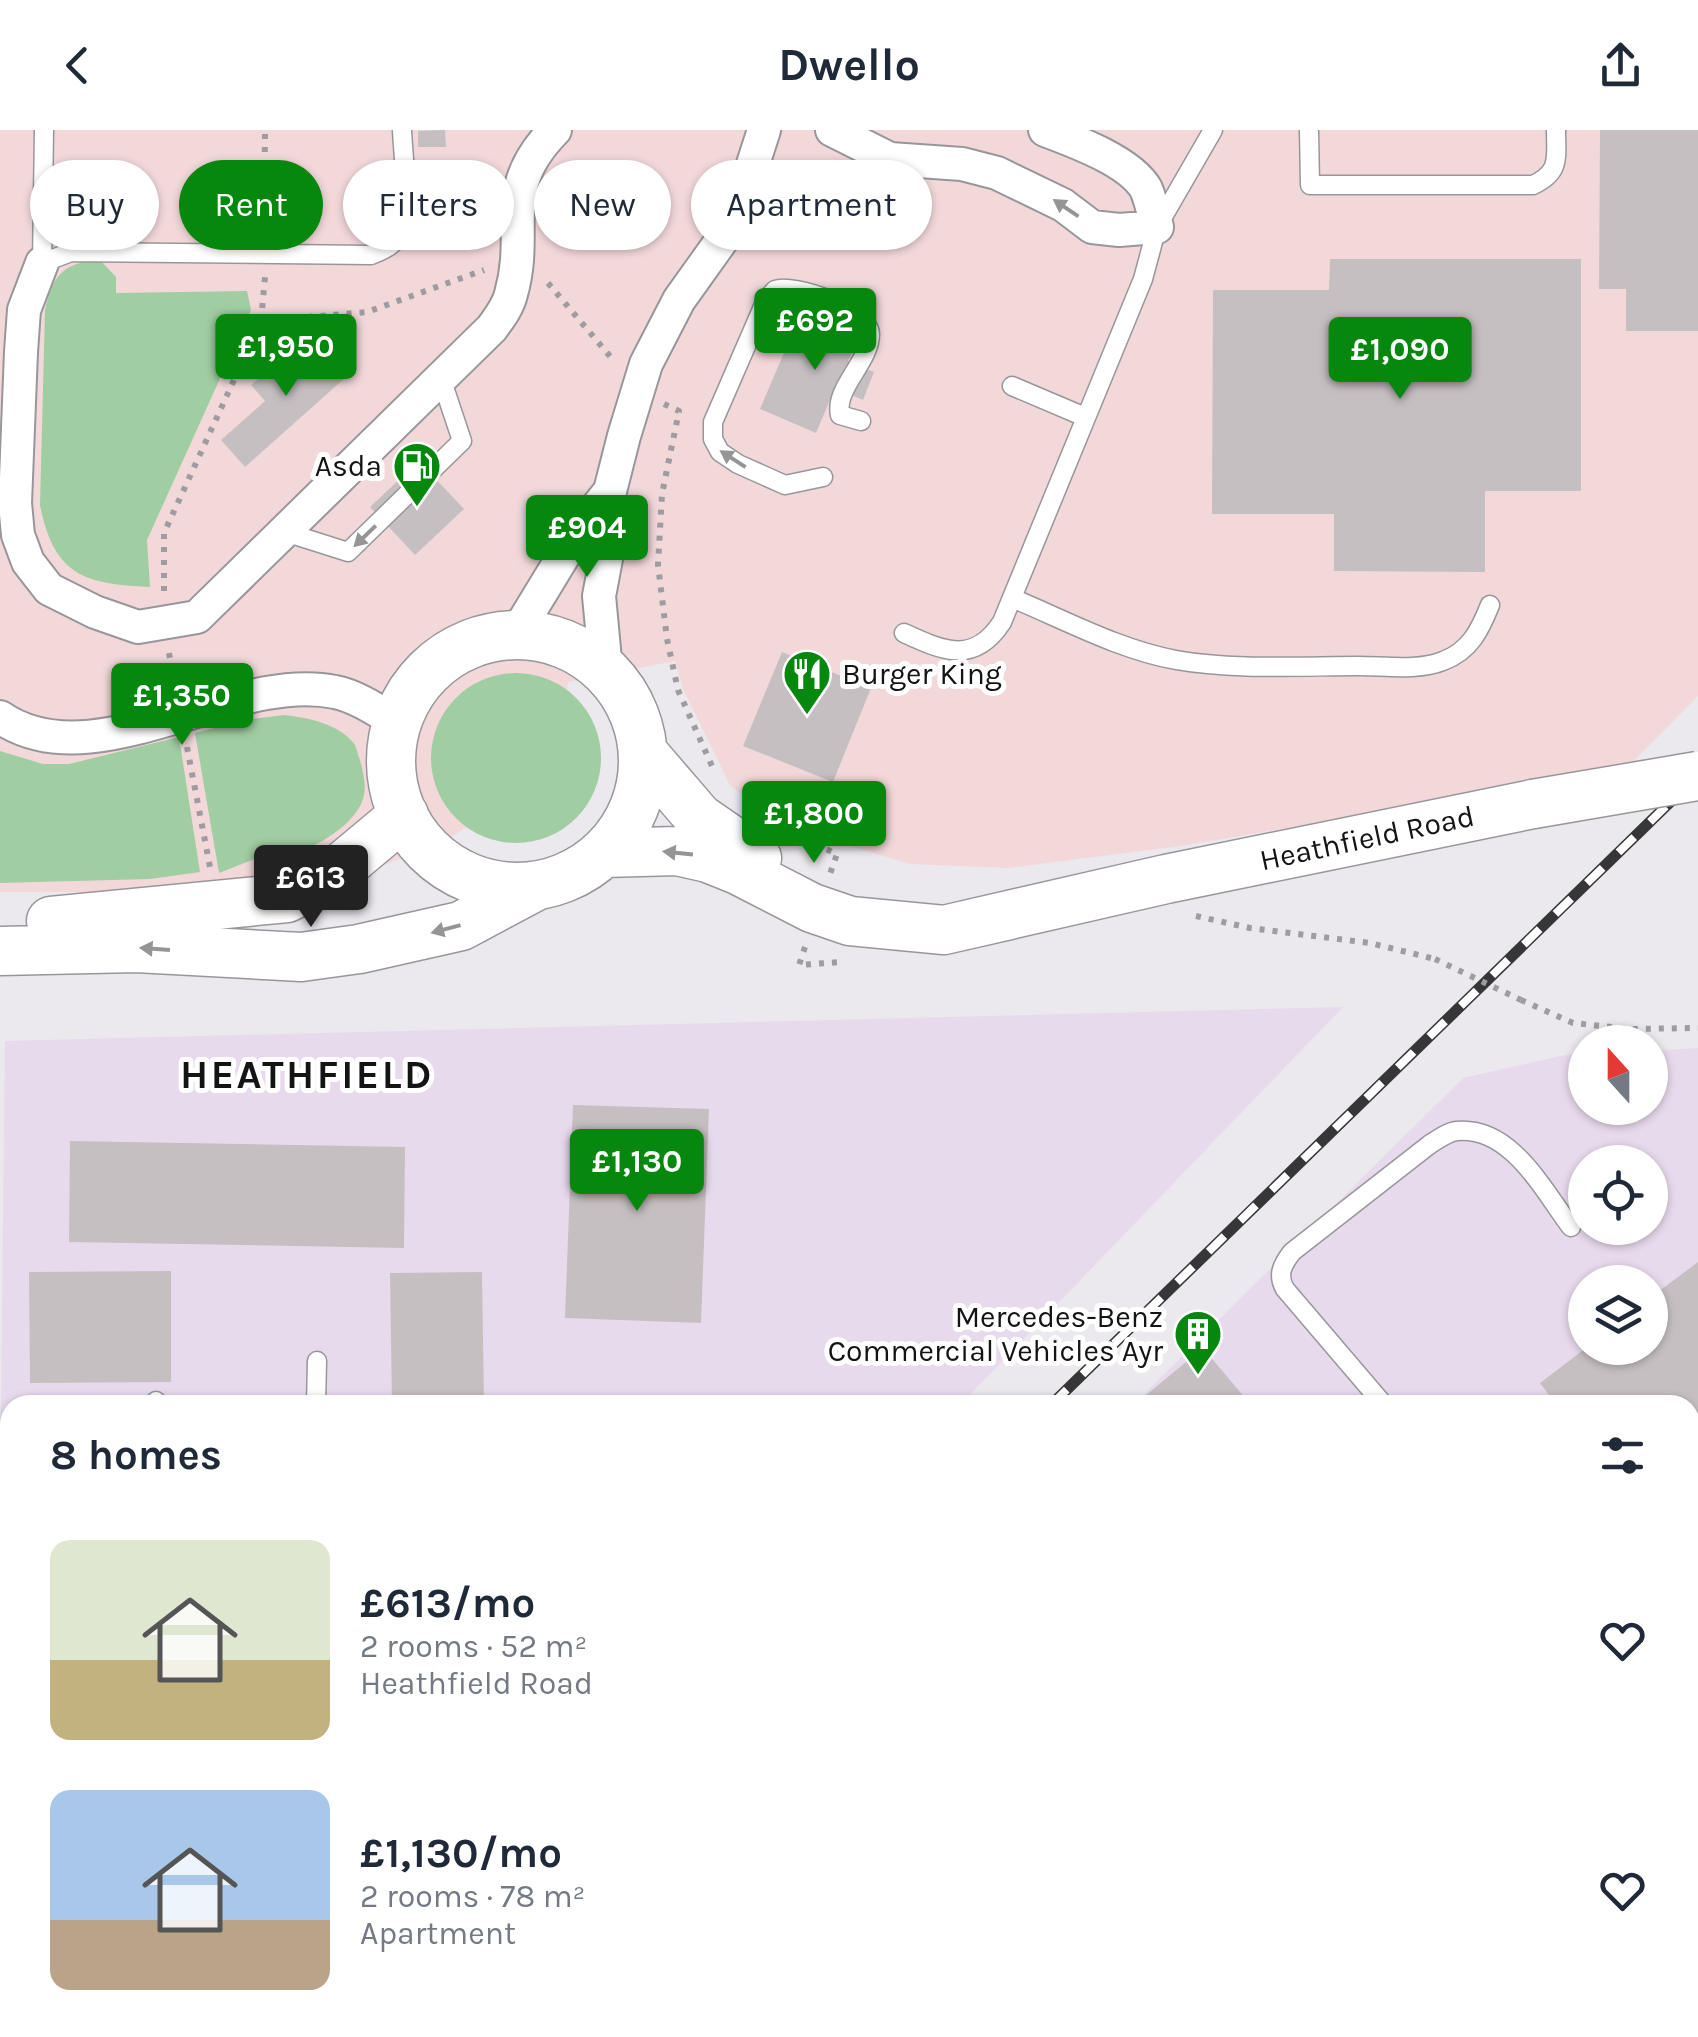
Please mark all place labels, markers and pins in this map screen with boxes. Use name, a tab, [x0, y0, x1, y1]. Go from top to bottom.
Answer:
pin: £692	[756, 288, 874, 373]
pin: £1,950	[205, 314, 367, 399]
pin: £1,090	[1319, 317, 1481, 402]
fuel station icon: Asda	[391, 440, 443, 508]
place label: Asda	[315, 448, 382, 484]
pin: £904	[528, 495, 646, 580]
restaurant icon: Burger King	[781, 648, 833, 716]
place label: Burger King	[842, 656, 1002, 692]
pin: £1,350	[101, 663, 263, 748]
pin: £1,800	[733, 781, 895, 866]
pin: £613	[252, 845, 370, 930]
pin: £1,130	[556, 1129, 718, 1214]
place label: Mercedes-Benz Commercial Vehicles Ayr	[828, 1299, 1163, 1369]
building icon: Mercedes-Benz Commercial Vehicles Ayr	[1172, 1308, 1224, 1376]

